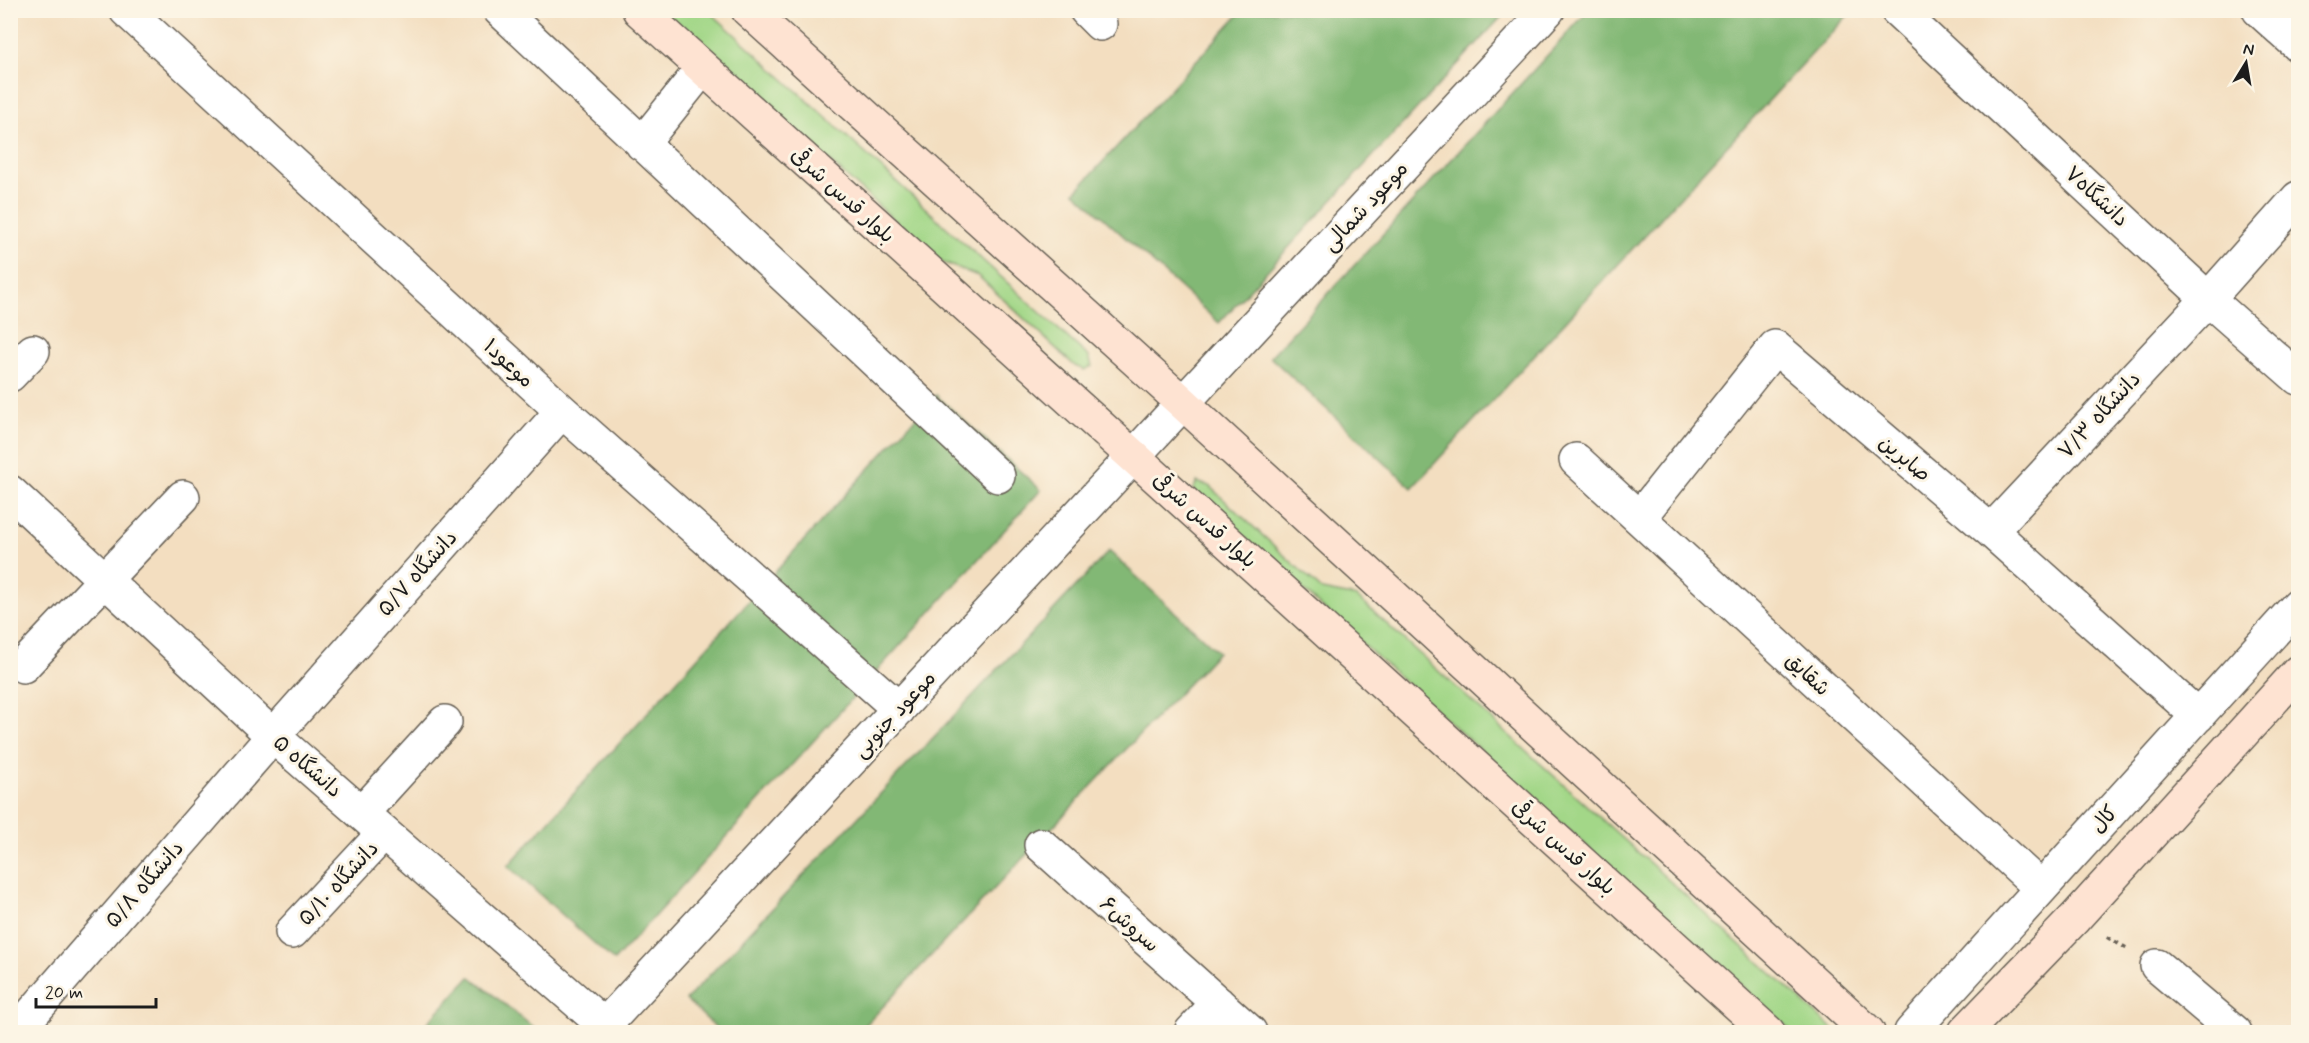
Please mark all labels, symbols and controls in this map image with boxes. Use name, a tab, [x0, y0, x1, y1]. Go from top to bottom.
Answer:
north arrow	[2216, 33, 2276, 93]
text: N	[2241, 38, 2256, 61]
street label: بلوار قدس شرقی	[784, 141, 900, 250]
street label: موعود شمالی	[1317, 156, 1415, 258]
street label: دانشگاه۷	[2058, 160, 2134, 233]
street label: موعود۱	[477, 333, 540, 395]
street label: دانشگاه ۷/۳	[2052, 366, 2147, 465]
street label: صابرین	[1872, 429, 1936, 489]
street label: بلوار قدس شرقی	[1146, 466, 1262, 575]
street label: دانشگاه ۵/۷	[372, 525, 464, 623]
street label: شقایق	[1779, 647, 1836, 703]
street label: موعود جنوبی	[847, 665, 942, 764]
street label: دانشگاه ۵	[267, 729, 348, 805]
street label: بلوار قدس شرقی	[1505, 793, 1621, 902]
street label: کال	[2085, 800, 2125, 840]
street label: دانشگاه ۵/۸	[99, 835, 190, 934]
street label: دانشگاه ۵/۱۰	[292, 835, 385, 932]
street label: سروش۶	[1093, 890, 1165, 959]
scale bar	[36, 971, 156, 1009]
text: 20 m	[45, 981, 83, 1005]

